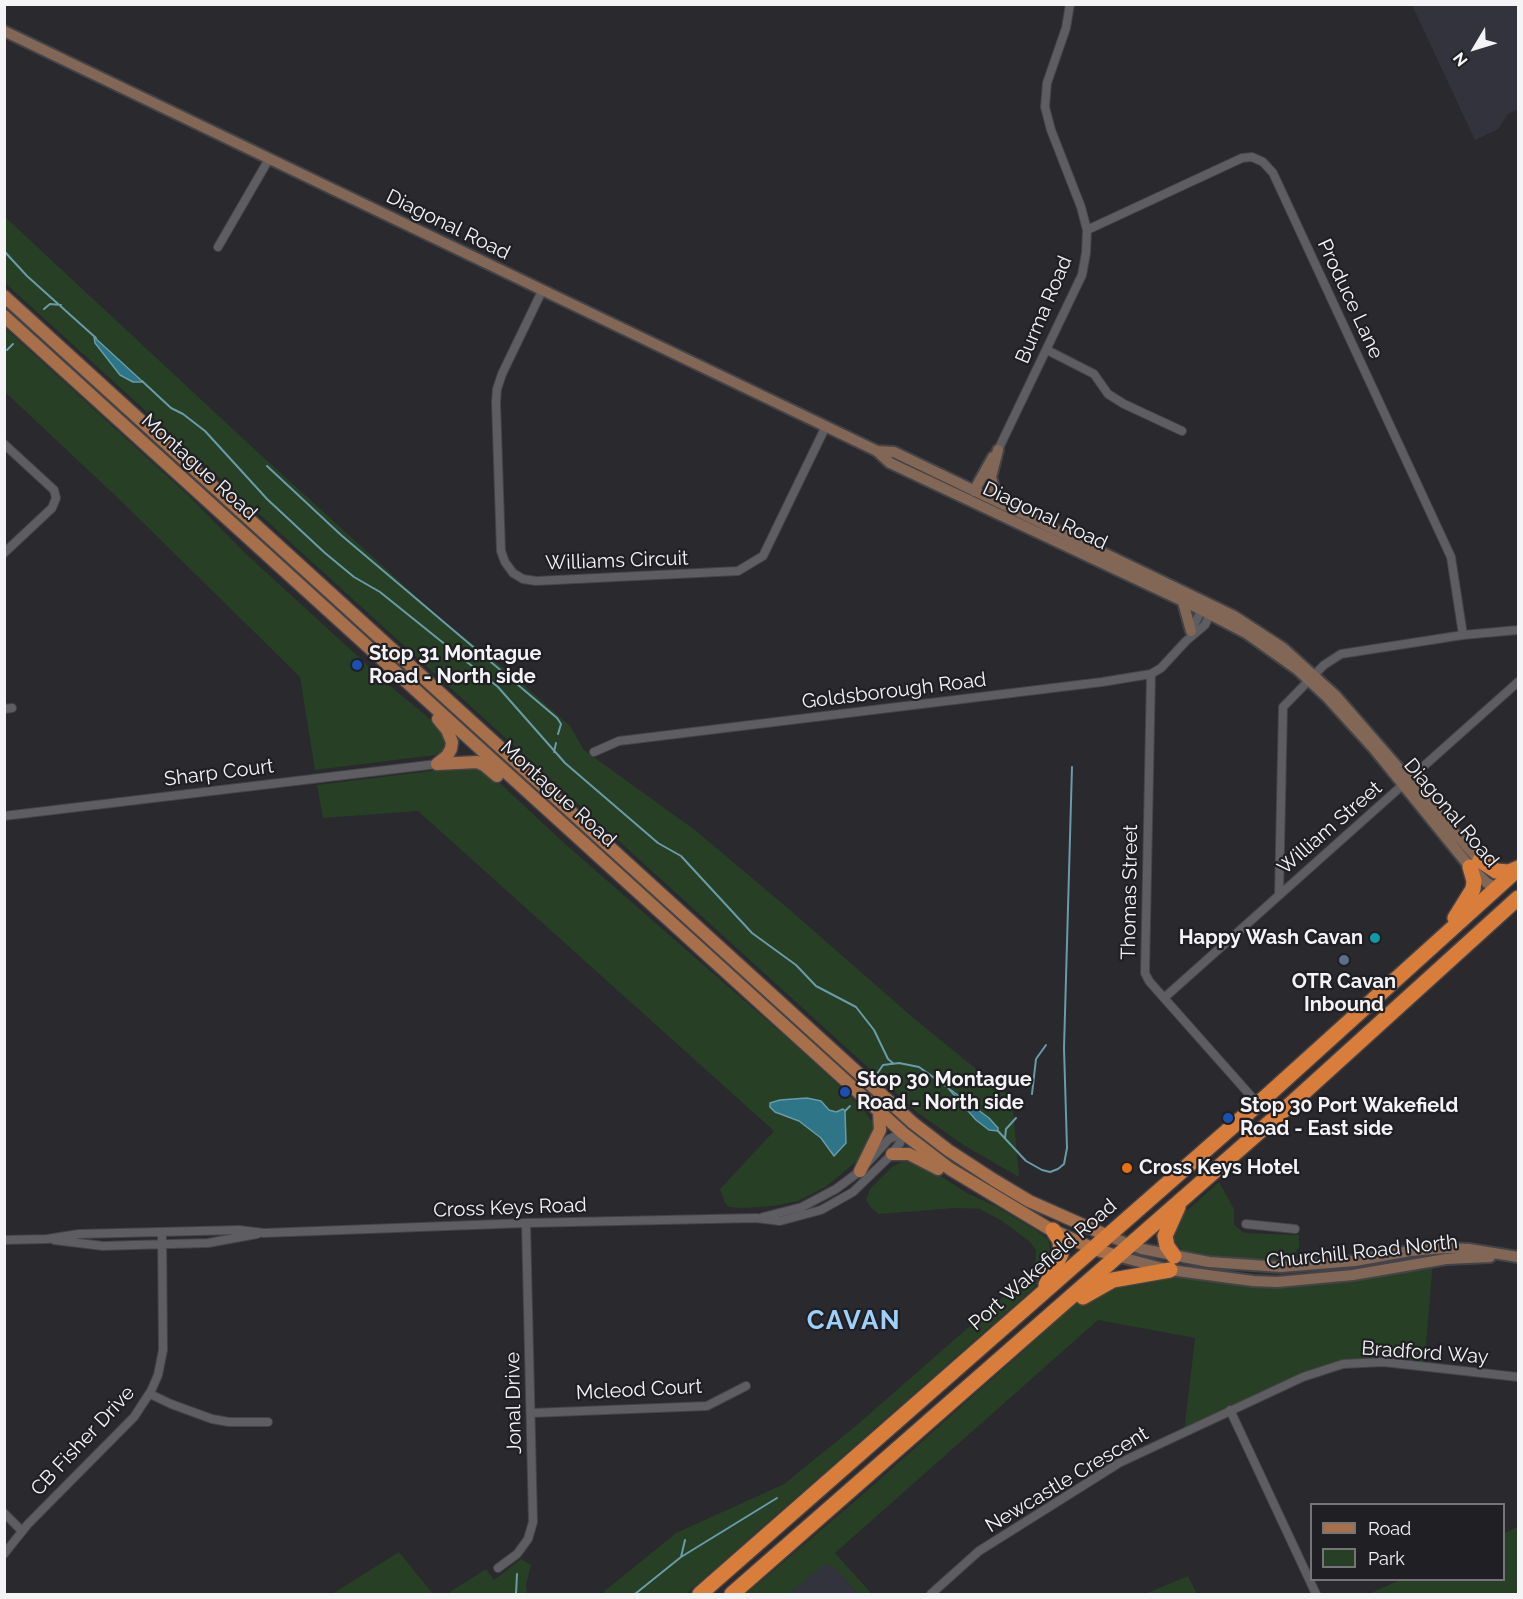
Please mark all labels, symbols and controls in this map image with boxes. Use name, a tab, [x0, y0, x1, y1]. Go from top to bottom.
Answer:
north arrow	[1445, 18, 1505, 78]
text: N	[1449, 49, 1472, 70]
street label: Diagonal Road	[382, 185, 514, 265]
street label: Produce Lane	[1312, 235, 1388, 363]
street label: Burma Road	[1011, 253, 1077, 367]
street label: Montague Road	[136, 409, 262, 525]
street label: Diagonal Road	[979, 477, 1111, 555]
street label: Williams Circuit	[545, 547, 689, 575]
place label: Stop 31 Montague Road - North side	[369, 642, 541, 689]
marker: Stop 31 Montague Road - North side	[350, 658, 364, 672]
street label: Goldsborough Road	[800, 668, 988, 714]
street label: Montague Road	[495, 736, 621, 852]
street label: Sharp Court	[163, 754, 275, 792]
street label: Diagonal Road	[1398, 754, 1504, 872]
street label: William Street	[1273, 776, 1387, 880]
street label: Thomas Street	[1117, 824, 1143, 960]
place label: Happy Wash Cavan	[1179, 926, 1363, 950]
marker: Happy Wash Cavan	[1368, 931, 1382, 945]
marker: OTR Cavan Inbound	[1337, 953, 1351, 967]
place label: OTR Cavan Inbound	[1292, 970, 1396, 1017]
place label: Stop 30 Montague Road - North side	[857, 1068, 1032, 1115]
marker: Stop 30 Montague Road - North side	[838, 1085, 852, 1099]
place label: Stop 30 Port Wakefield Road - East side	[1240, 1094, 1458, 1141]
marker: Stop 30 Port Wakefield Road - East side	[1221, 1111, 1235, 1125]
place label: Cross Keys Hotel	[1139, 1156, 1299, 1180]
marker: Cross Keys Hotel	[1120, 1161, 1134, 1175]
street label: Cross Keys Road	[433, 1193, 587, 1223]
street label: Port Wakefield Road	[964, 1194, 1122, 1336]
street label: Churchill Road North	[1265, 1230, 1459, 1274]
district label: CAVAN	[807, 1305, 901, 1337]
street label: Bradford Way	[1361, 1337, 1489, 1369]
street label: Jonal Drive	[501, 1352, 527, 1454]
street label: Mcleod Court	[575, 1375, 703, 1405]
street label: CB Fisher Drive	[26, 1381, 140, 1501]
street label: Newcastle Crescent	[981, 1422, 1153, 1538]
legend	[1310, 1503, 1505, 1581]
text: Road	[1368, 1518, 1411, 1539]
text: Park	[1368, 1548, 1405, 1569]

